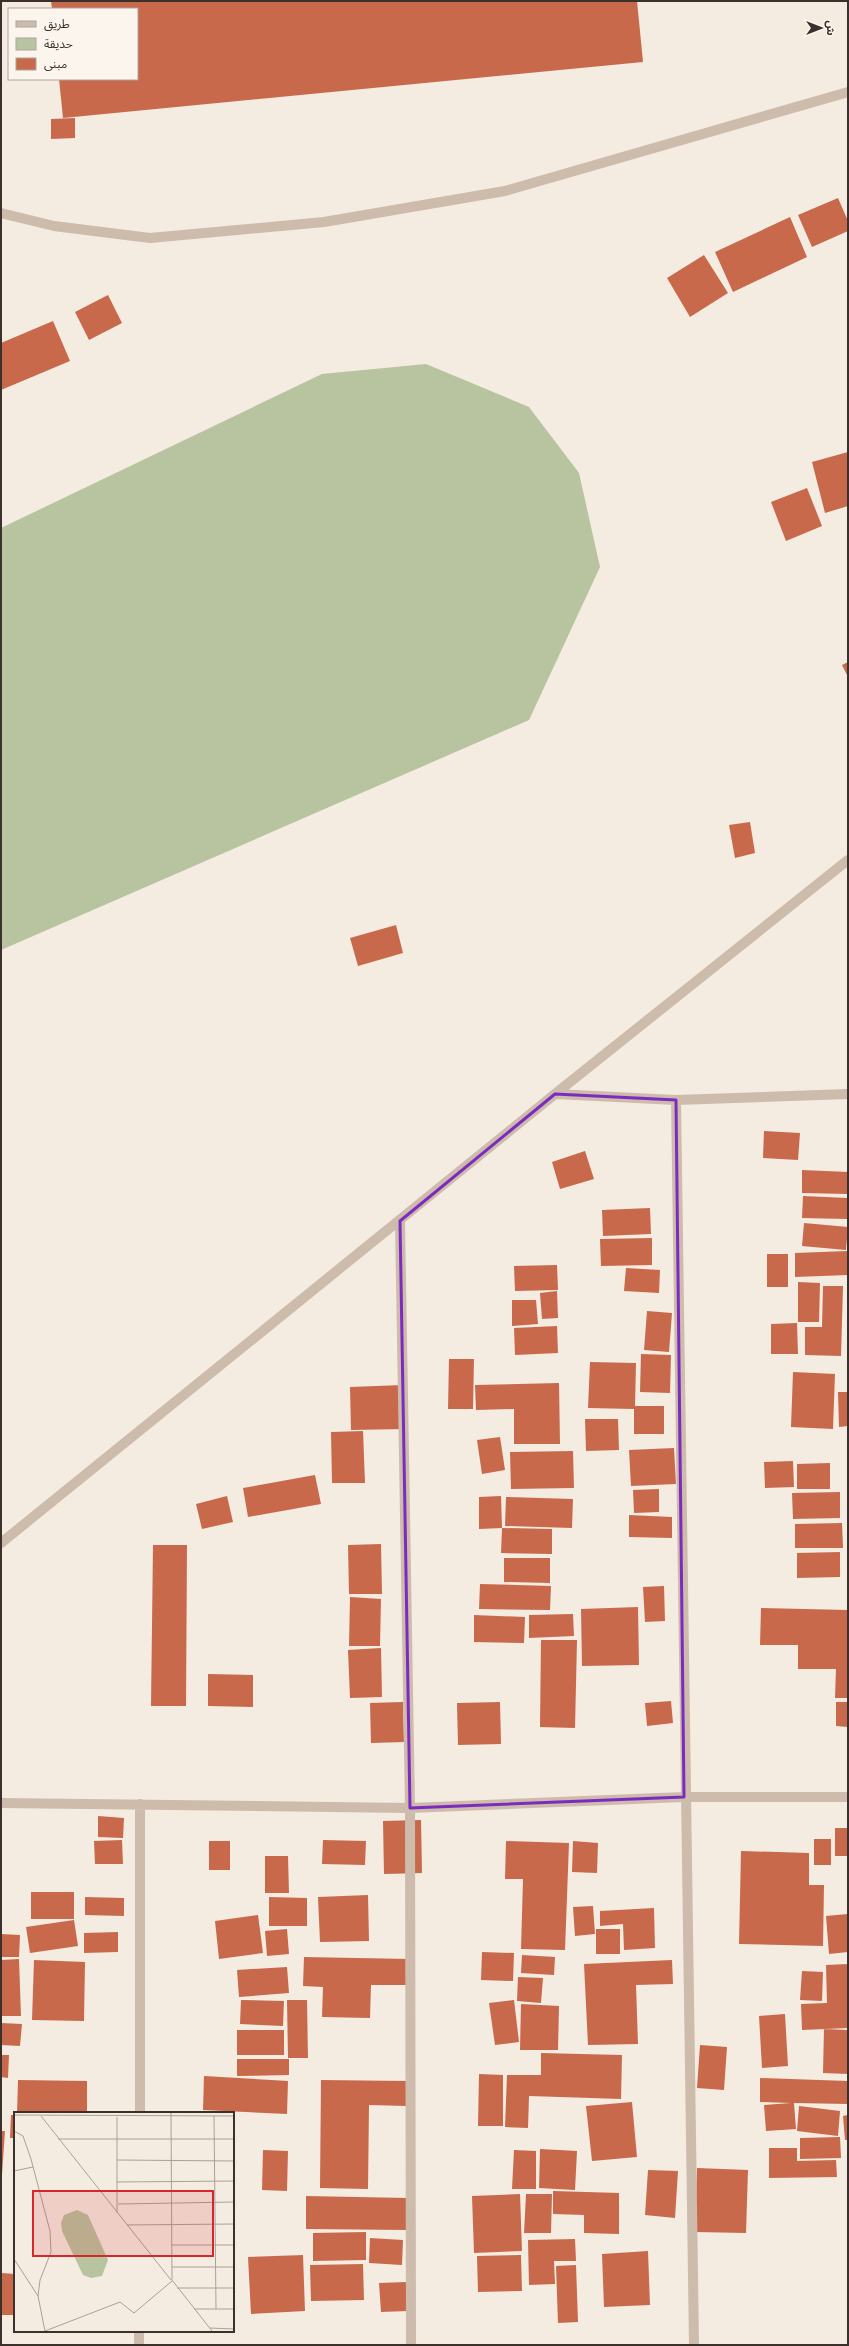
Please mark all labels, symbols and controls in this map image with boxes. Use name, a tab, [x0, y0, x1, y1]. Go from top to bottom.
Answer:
legend	[8, 8, 138, 80]
north arrow	[801, 8, 841, 48]
text: طريق	[44, 17, 70, 32]
text: ش	[824, 20, 837, 36]
text: حديقة	[44, 37, 73, 51]
text: مبنى	[44, 57, 67, 71]
inset map	[14, 2112, 234, 2332]

